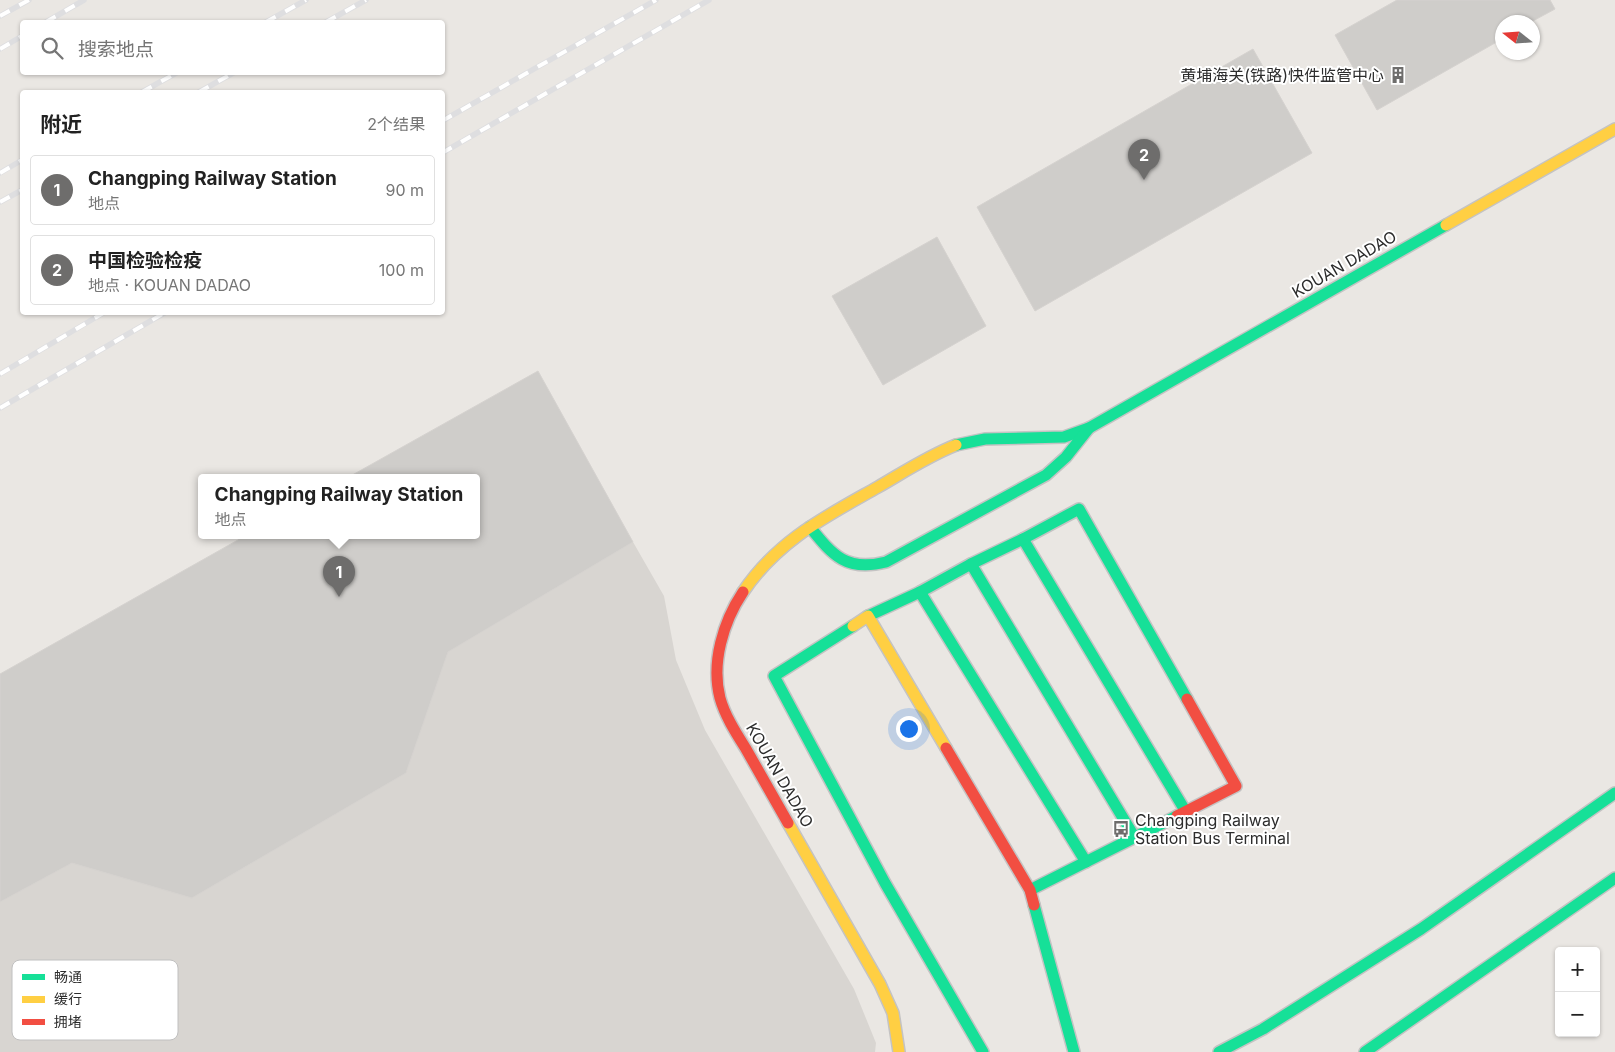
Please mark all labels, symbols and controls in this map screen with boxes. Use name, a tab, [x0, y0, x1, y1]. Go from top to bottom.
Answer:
north arrow	[1495, 15, 1540, 60]
search box	[20, 20, 445, 75]
icon: search	[38, 34, 66, 62]
text: 搜索地点	[78, 38, 154, 61]
place label: 黄埔海关(铁路)快件监管中心	[1180, 65, 1384, 85]
building icon: 黄埔海关(铁路)快件监管中心	[1388, 65, 1408, 85]
text: 附近	[40, 112, 82, 137]
text: 2个结果	[367, 114, 425, 134]
pin: 2	[1128, 139, 1160, 180]
text: Changping Railway Station	[88, 167, 337, 190]
text: 1	[54, 180, 60, 200]
text: 90 m	[385, 180, 424, 200]
text: 地点	[88, 193, 120, 213]
street label: KOUAN DADAO	[1288, 226, 1400, 302]
text: 中国检验检疫	[88, 249, 202, 272]
text: 2	[52, 260, 62, 280]
text: 100 m	[379, 260, 424, 280]
text: 地点 · KOUAN DADAO	[88, 275, 251, 295]
popup	[198, 474, 480, 539]
text: Changping Railway Station	[215, 483, 463, 506]
text: 地点	[215, 509, 247, 529]
pin: 1	[323, 556, 355, 597]
your location	[896, 716, 922, 742]
street label: KOUAN DADAO	[742, 719, 818, 831]
place label: Changping Railway Station Bus Terminal	[1135, 810, 1290, 848]
bus stop icon: Changping Railway Station Bus Terminal	[1111, 819, 1131, 839]
map controls	[1555, 947, 1600, 1037]
button: +	[1555, 947, 1600, 992]
legend	[12, 960, 178, 1040]
text: 畅通	[54, 968, 82, 985]
text: 缓行	[54, 990, 82, 1007]
button: −	[1555, 992, 1600, 1037]
text: 拥堵	[54, 1013, 82, 1030]

